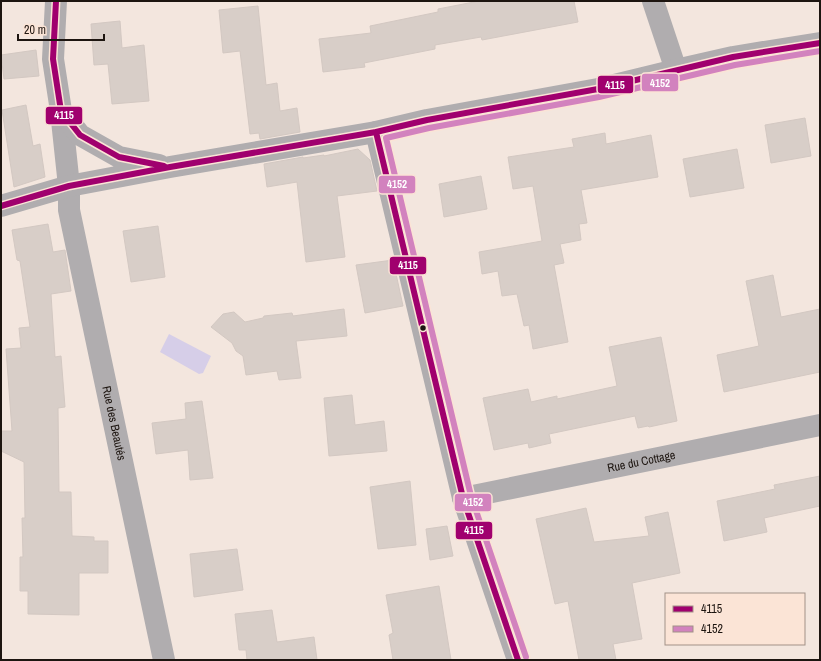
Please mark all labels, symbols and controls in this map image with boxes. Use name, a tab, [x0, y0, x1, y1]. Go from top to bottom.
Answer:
scale bar	[18, 16, 104, 42]
text: 20 m	[24, 22, 46, 38]
line badge: 4152	[641, 73, 679, 92]
line badge: 4115	[597, 75, 634, 94]
text: 4152	[650, 76, 670, 90]
text: 4115	[605, 78, 625, 92]
line badge: 4115	[45, 106, 83, 125]
text: 4115	[54, 108, 74, 122]
line badge: 4152	[378, 175, 416, 194]
text: 4152	[387, 177, 407, 191]
line badge: 4115	[389, 256, 427, 275]
text: 4115	[398, 258, 418, 272]
unlabelled marker	[418, 323, 428, 333]
street label: Rue des Beautés	[98, 385, 130, 462]
street label: Rue du Cottage	[606, 447, 677, 476]
line badge: 4152	[454, 493, 492, 512]
text: 4152	[463, 495, 483, 509]
line badge: 4115	[455, 521, 493, 540]
text: 4115	[464, 523, 484, 537]
legend	[665, 593, 805, 645]
text: 4115	[701, 601, 723, 617]
text: 4152	[701, 621, 723, 637]

